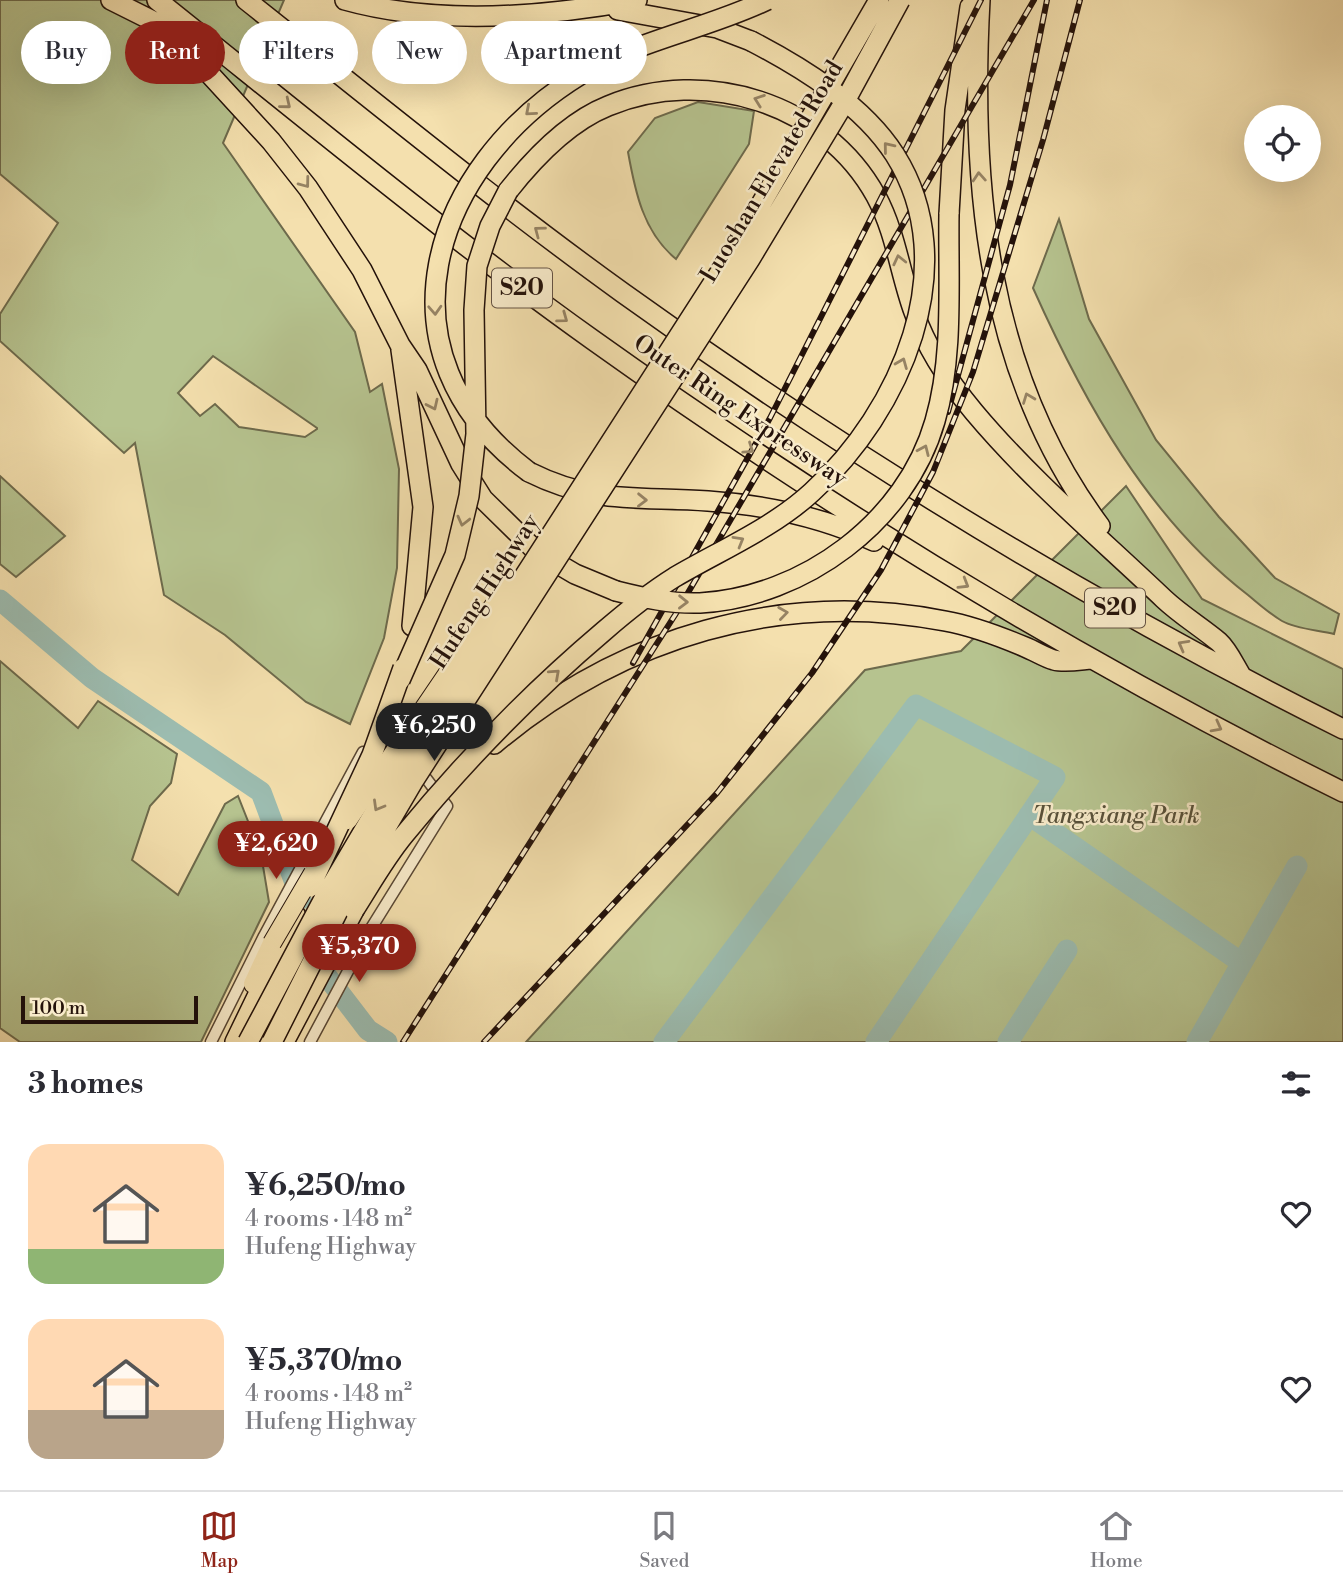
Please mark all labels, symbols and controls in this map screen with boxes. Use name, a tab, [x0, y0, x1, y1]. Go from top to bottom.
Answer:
chip: Buy	[21, 21, 111, 84]
chip: Rent	[125, 21, 225, 84]
chip: Filters	[239, 21, 358, 84]
chip: New	[372, 21, 467, 84]
chip: Apartment	[481, 21, 647, 84]
street label: Luoshan Elevated Road	[694, 55, 850, 288]
one-way arrow	[279, 95, 291, 108]
one-way arrow	[753, 95, 765, 109]
one-way arrow	[525, 103, 538, 115]
map controls	[1244, 105, 1321, 182]
button: locate	[1244, 105, 1321, 182]
one-way arrow	[884, 143, 896, 156]
one-way arrow	[972, 171, 987, 182]
one-way arrow	[296, 175, 309, 188]
one-way arrow	[534, 227, 547, 239]
one-way arrow	[893, 254, 908, 266]
road number: S20	[492, 268, 552, 308]
one-way arrow	[428, 304, 443, 315]
one-way arrow	[555, 310, 568, 322]
street label: Outer Ring Expressway	[628, 328, 853, 494]
one-way arrow	[893, 358, 907, 370]
one-way arrow	[1023, 392, 1037, 404]
one-way arrow	[425, 398, 439, 410]
one-way arrow	[742, 440, 755, 453]
one-way arrow	[916, 445, 930, 457]
one-way arrow	[636, 492, 647, 507]
street label: Hufeng Highway	[424, 509, 546, 675]
one-way arrow	[457, 515, 471, 527]
one-way arrow	[732, 536, 744, 549]
one-way arrow	[957, 576, 970, 589]
road number: S20	[1085, 588, 1145, 628]
one-way arrow	[678, 594, 689, 610]
one-way arrow	[777, 606, 789, 621]
one-way arrow	[1178, 640, 1190, 653]
one-way arrow	[547, 670, 560, 682]
pin: ¥6,250	[377, 704, 491, 763]
text: ¥6,250	[392, 712, 476, 740]
one-way arrow	[1210, 719, 1222, 733]
one-way arrow	[374, 798, 387, 811]
park label: Tangxiang Park	[1032, 801, 1200, 831]
pin: ¥2,620	[219, 822, 333, 881]
text: ¥2,620	[234, 830, 318, 858]
pin: ¥5,370	[302, 925, 416, 984]
text: ¥5,370	[318, 933, 400, 961]
scale bar	[21, 993, 198, 1025]
text: 100 m	[32, 996, 85, 1020]
text: 3 homes	[28, 1065, 143, 1103]
icon: filters	[1277, 1065, 1315, 1103]
text: ¥6,250/mo	[245, 1167, 406, 1205]
icon: home	[84, 1172, 168, 1256]
icon: heart	[1277, 1195, 1315, 1233]
text: 4 rooms · 148 m²	[245, 1205, 412, 1233]
text: Hufeng Highway	[245, 1233, 417, 1261]
text: ¥5,370/mo	[245, 1342, 402, 1380]
icon: home	[84, 1347, 168, 1431]
icon: heart	[1277, 1370, 1315, 1408]
text: 4 rooms · 148 m²	[245, 1380, 412, 1408]
text: Hufeng Highway	[245, 1408, 417, 1436]
tab: Map	[200, 1507, 238, 1573]
tab: Saved	[639, 1507, 689, 1573]
tab: Home	[1090, 1507, 1142, 1573]

